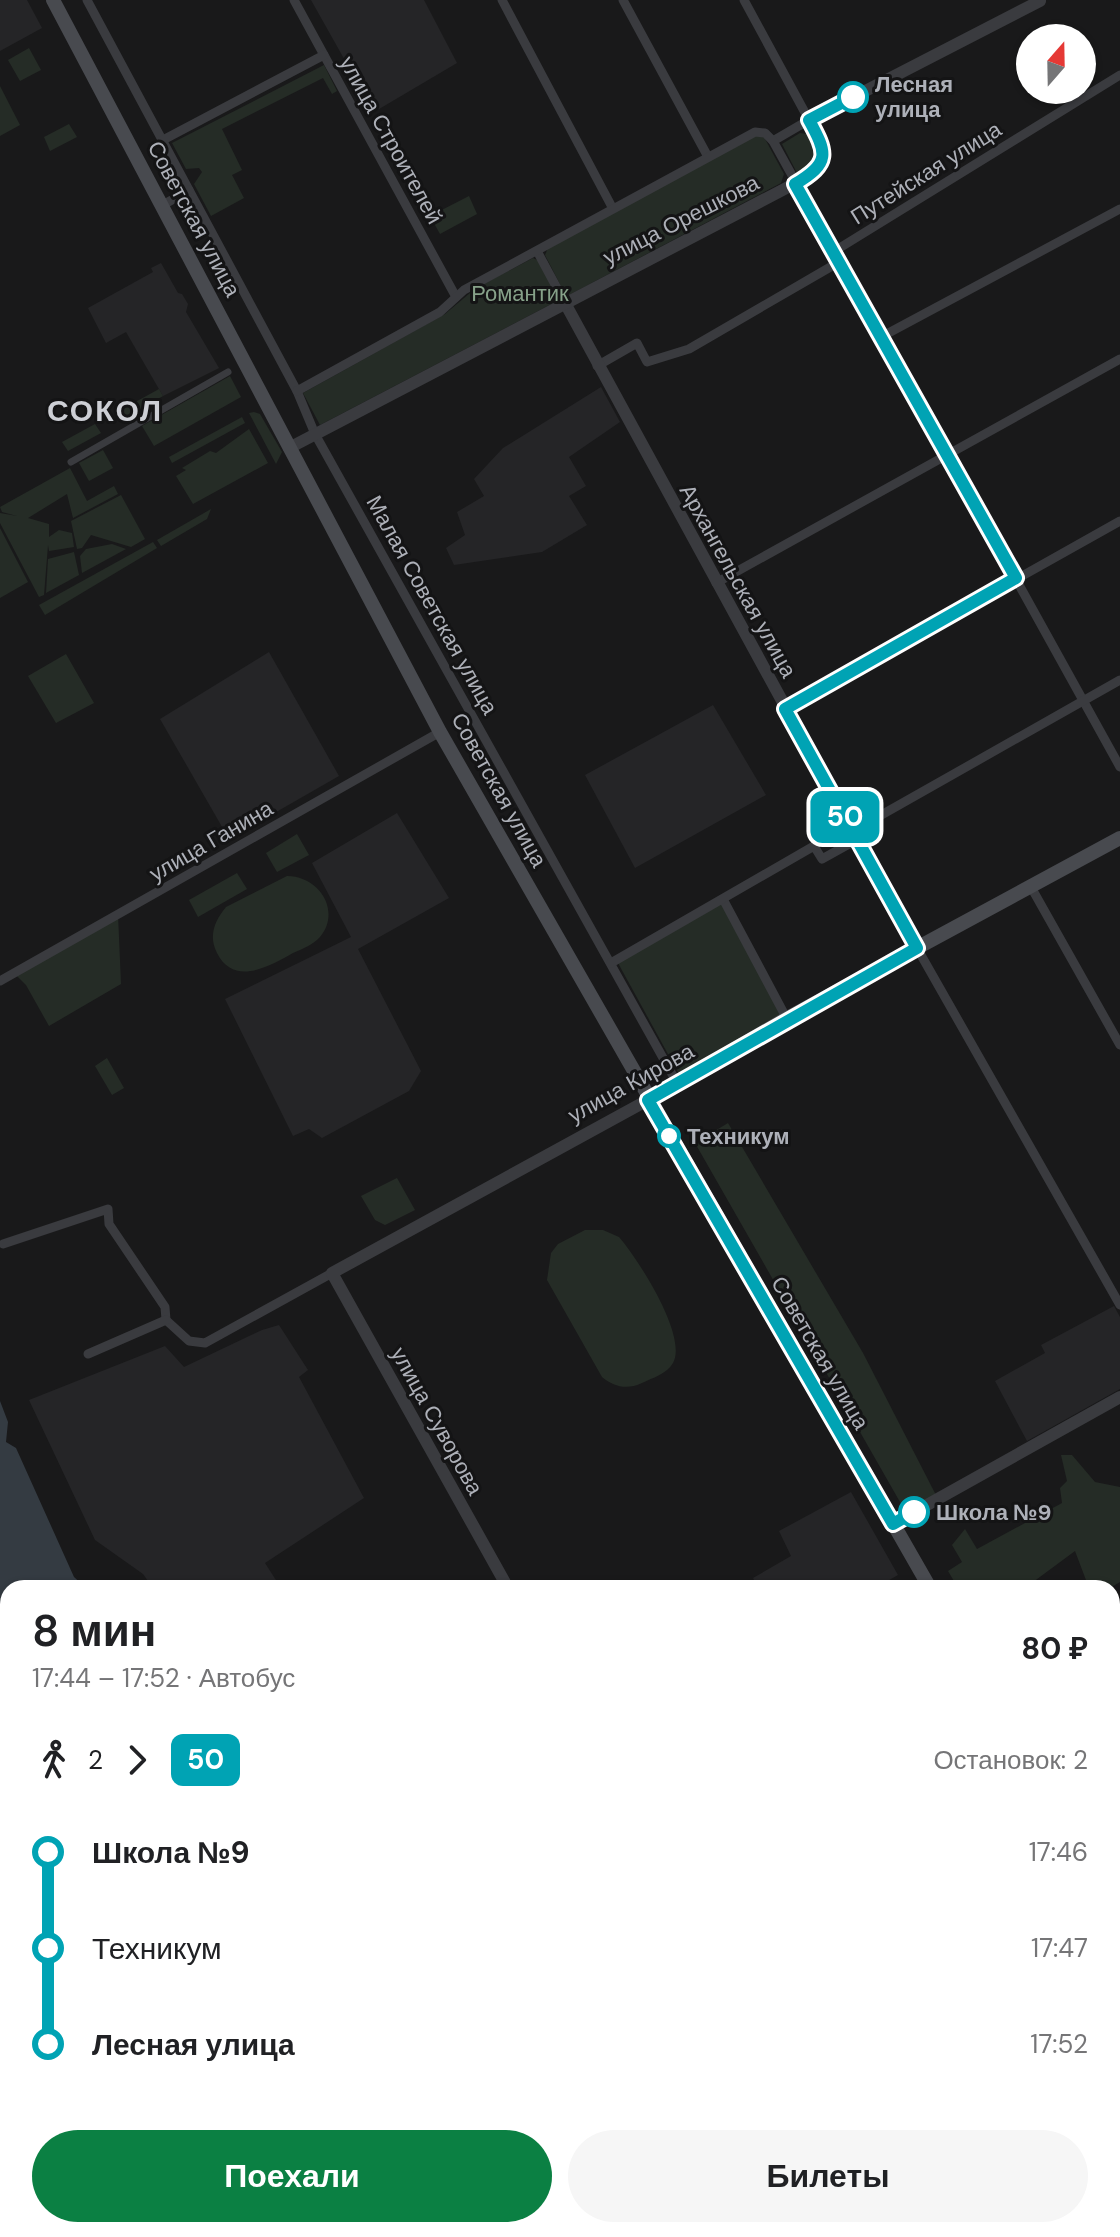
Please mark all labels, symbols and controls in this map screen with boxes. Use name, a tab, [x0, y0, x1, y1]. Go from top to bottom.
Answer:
north arrow	[1016, 24, 1096, 104]
map controls	[1016, 24, 1096, 104]
street label: улица Строителей	[333, 51, 449, 229]
place label: Лесная улица	[875, 70, 953, 124]
marker: Лесная улица	[838, 82, 868, 112]
street label: Путейская улица	[845, 115, 1008, 231]
street label: Советская улица	[141, 136, 248, 303]
street label: улица Орешкова	[598, 168, 765, 272]
park label: Романтик	[471, 279, 569, 308]
district label: СОКОЛ	[47, 391, 163, 430]
street label: Архангельская улица	[673, 479, 804, 683]
street label: Малая Советская улица	[360, 490, 505, 720]
street label: Советская улица	[445, 708, 554, 873]
line badge: 50	[809, 791, 881, 843]
street label: улица Ганина	[144, 794, 279, 888]
text: 50	[826, 798, 864, 835]
street label: улица Кирова	[563, 1036, 700, 1130]
place label: Техникум	[687, 1122, 790, 1151]
marker: Техникум	[658, 1125, 680, 1147]
street label: Советская улица	[764, 1271, 876, 1436]
street label: улица Суворова	[384, 1342, 490, 1501]
marker: Школа №9	[899, 1497, 929, 1527]
place label: Школа №9	[936, 1498, 1052, 1527]
text: 8 мин	[32, 1602, 156, 1660]
text: 80 ₽	[1021, 1629, 1088, 1668]
text: 17:44 – 17:52 · Автобус	[32, 1661, 295, 1695]
icon: walk	[32, 1738, 76, 1782]
icon: forward	[115, 1738, 159, 1782]
text: 50	[187, 1741, 224, 1778]
text: 2	[88, 1743, 103, 1777]
text: Остановок: 2	[933, 1743, 1088, 1777]
text: Школа №9	[92, 1833, 250, 1872]
text: 17:46	[1029, 1835, 1088, 1869]
text: Техникум	[92, 1929, 222, 1968]
text: 17:47	[1031, 1931, 1088, 1965]
text: Лесная улица	[92, 2025, 295, 2064]
text: 17:52	[1030, 2027, 1088, 2061]
button: Поехали	[32, 2130, 552, 2222]
button: Билеты	[568, 2130, 1088, 2222]

